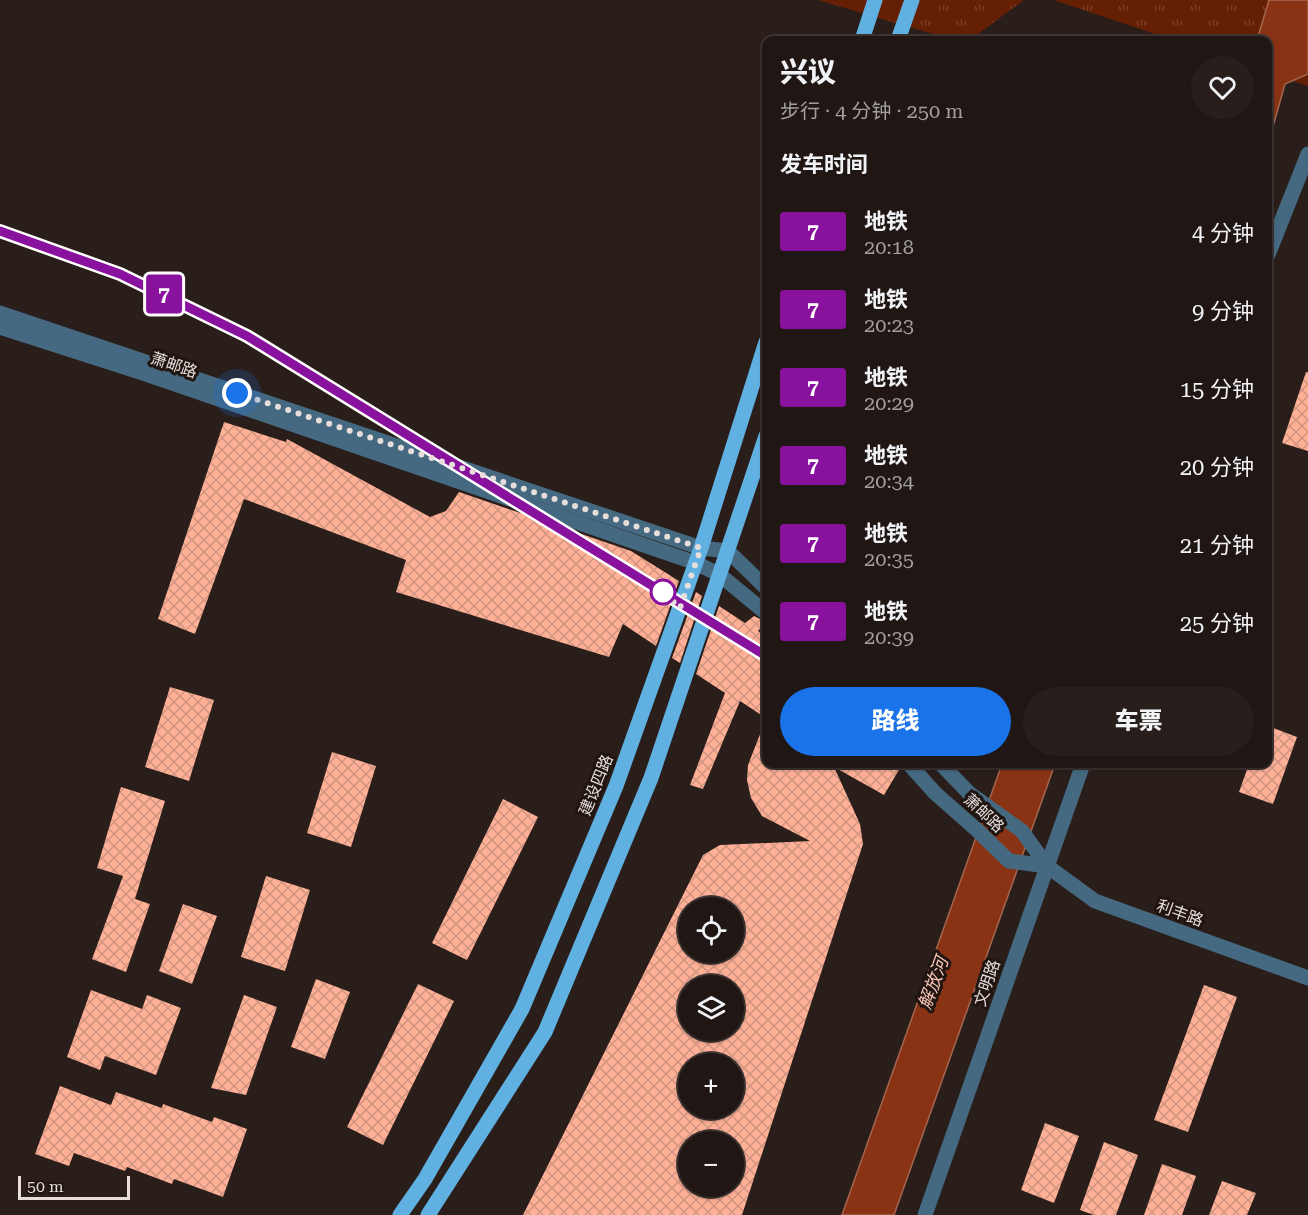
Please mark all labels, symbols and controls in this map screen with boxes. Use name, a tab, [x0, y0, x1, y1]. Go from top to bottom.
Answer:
text: 兴议	[780, 56, 836, 89]
button: heart	[1191, 56, 1254, 119]
text: 步行 · 4 分钟 · 250 m	[780, 99, 964, 123]
text: 发车时间	[780, 152, 868, 177]
text: 地铁	[864, 209, 908, 234]
text: 7	[807, 219, 819, 243]
text: 4 分钟	[1192, 221, 1254, 246]
text: 20:18	[864, 235, 914, 259]
line badge: 7	[144, 274, 184, 314]
text: 7	[158, 282, 170, 306]
text: 地铁	[864, 287, 908, 312]
text: 7	[807, 297, 819, 321]
text: 9 分钟	[1192, 299, 1254, 324]
text: 20:23	[864, 313, 914, 337]
street label: 萧邮路	[148, 348, 200, 382]
text: 地铁	[864, 365, 908, 390]
text: 7	[807, 375, 819, 399]
text: 15 分钟	[1180, 377, 1254, 402]
your location	[222, 378, 252, 408]
text: 20:29	[864, 391, 914, 415]
text: 地铁	[864, 443, 908, 468]
text: 7	[807, 453, 819, 477]
text: 20 分钟	[1180, 455, 1254, 480]
text: 20:34	[864, 469, 914, 493]
text: 地铁	[864, 521, 908, 546]
text: 7	[807, 531, 819, 555]
text: 21 分钟	[1180, 533, 1254, 558]
text: 20:35	[864, 547, 914, 571]
unlabelled marker	[650, 579, 676, 605]
text: 地铁	[864, 599, 908, 624]
text: 7	[807, 609, 819, 633]
text: 25 分钟	[1180, 611, 1254, 636]
text: 20:39	[864, 625, 914, 649]
button: 路线	[780, 687, 1011, 756]
button: 车票	[1023, 687, 1254, 756]
street label: 建设四路	[575, 752, 617, 818]
street label: 萧邮路	[960, 790, 1008, 836]
street label: 利丰路	[1154, 896, 1206, 930]
map controls	[678, 897, 744, 1197]
button: locate	[678, 897, 744, 963]
water label: 解放河	[914, 951, 953, 1012]
street label: 文明路	[970, 957, 1004, 1009]
button: layers	[678, 975, 744, 1041]
button: +	[678, 1053, 744, 1119]
button: −	[678, 1131, 744, 1197]
scale bar	[18, 1173, 130, 1200]
text: 50 m	[27, 1177, 64, 1196]

